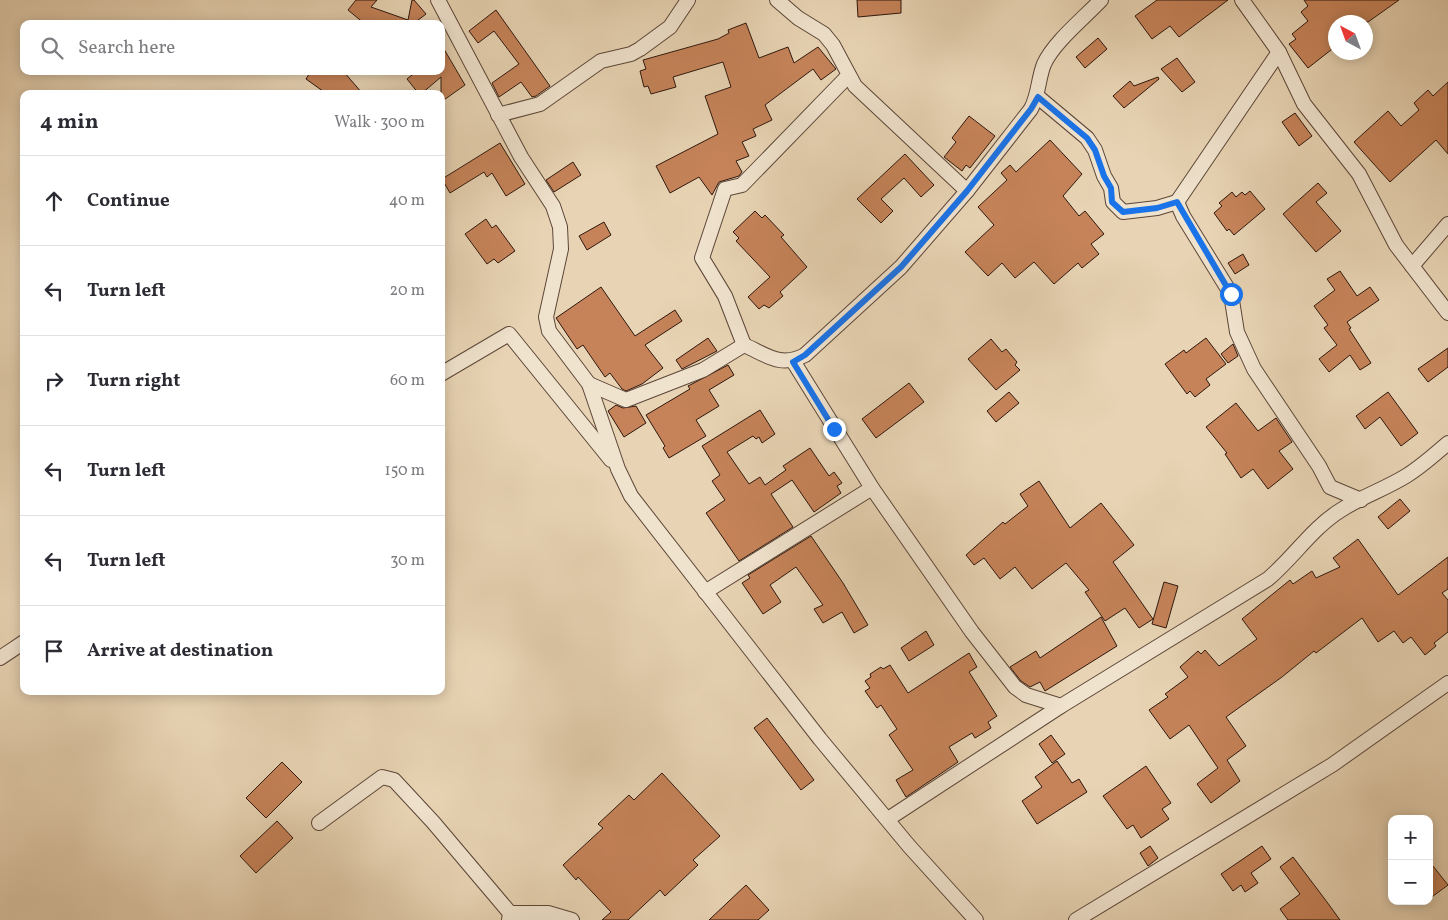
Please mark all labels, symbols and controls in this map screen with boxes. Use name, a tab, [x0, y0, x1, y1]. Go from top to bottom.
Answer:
north arrow	[1328, 15, 1373, 60]
search box	[20, 20, 445, 75]
icon: search	[38, 34, 66, 62]
text: Search here	[78, 35, 175, 61]
text: 4 min	[40, 108, 99, 137]
text: Walk · 300 m	[334, 112, 425, 134]
icon: ahead	[40, 187, 68, 215]
text: Continue	[87, 188, 170, 214]
text: 40 m	[389, 190, 425, 212]
icon: left	[40, 277, 68, 305]
text: Turn left	[87, 278, 166, 304]
text: 20 m	[390, 280, 425, 302]
route start	[1220, 283, 1243, 306]
icon: right	[40, 367, 68, 395]
text: Turn right	[87, 368, 180, 394]
text: 60 m	[390, 370, 425, 392]
route end	[823, 418, 846, 441]
icon: left	[40, 457, 68, 485]
text: Turn left	[87, 458, 166, 484]
text: 150 m	[384, 460, 425, 482]
icon: left	[40, 547, 68, 575]
text: Turn left	[87, 548, 166, 574]
text: 30 m	[390, 550, 425, 572]
icon: arrive	[40, 637, 68, 665]
text: Arrive at destination	[87, 638, 273, 664]
map controls	[1388, 815, 1433, 905]
button: +	[1388, 815, 1433, 860]
button: −	[1388, 860, 1433, 905]

